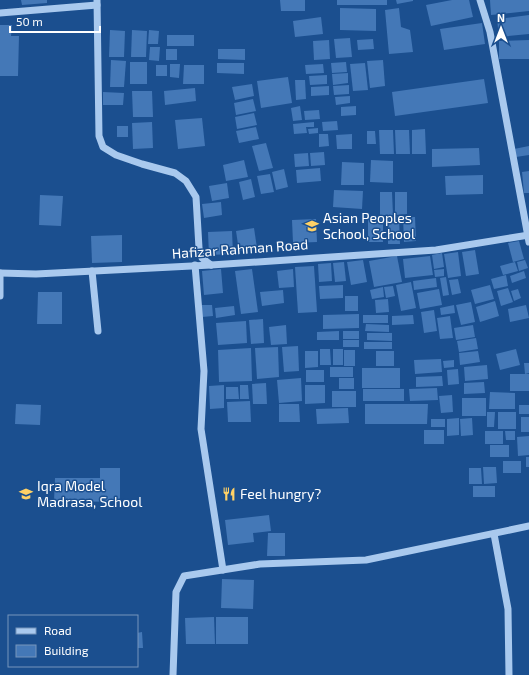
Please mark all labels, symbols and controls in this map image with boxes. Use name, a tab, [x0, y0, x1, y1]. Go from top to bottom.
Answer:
scale bar	[10, 8, 100, 34]
north arrow	[481, 8, 521, 48]
text: N	[497, 11, 505, 24]
text: 50 m	[16, 14, 43, 28]
place label: Asian Peoples School, School	[323, 209, 416, 242]
school or university icon: Asian Peoples School, School	[304, 218, 320, 234]
street label: Hafizar Rahman Road	[171, 235, 309, 262]
place label: Iqra Model Madrasa, School	[37, 477, 143, 510]
place label: Feel hungry?	[240, 485, 321, 502]
school or university icon: Iqra Model Madrasa, School	[18, 486, 34, 502]
restaurant icon: Feel hungry?	[221, 486, 237, 502]
legend	[8, 615, 138, 667]
text: Road	[44, 623, 72, 637]
text: Building	[44, 643, 89, 657]

